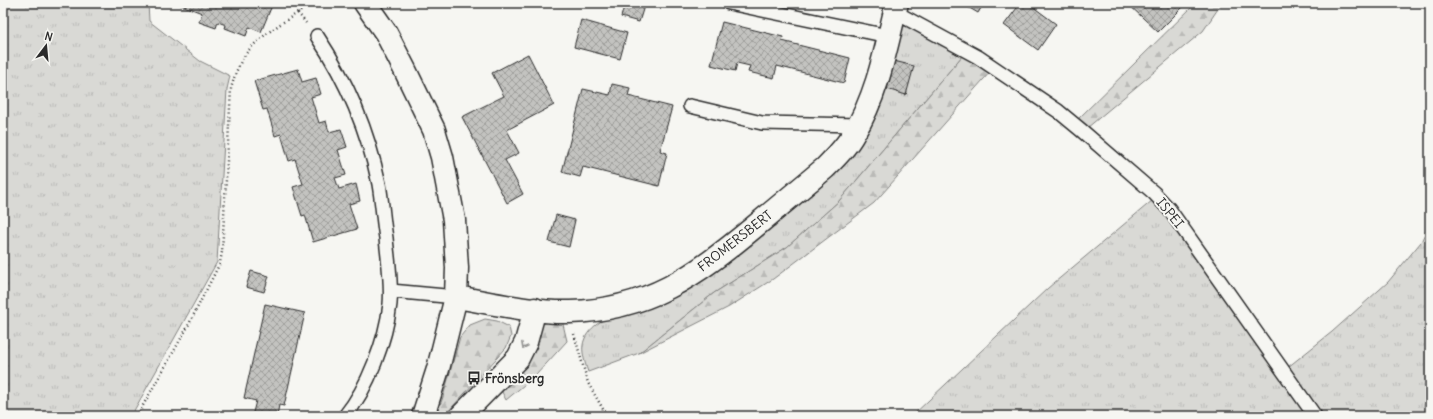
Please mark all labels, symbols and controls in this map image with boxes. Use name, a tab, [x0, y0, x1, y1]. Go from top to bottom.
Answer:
north arrow	[26, 26, 66, 66]
text: N	[43, 29, 54, 44]
street label: ISPEI	[1153, 194, 1188, 232]
street label: FROMERSBERT	[694, 206, 776, 275]
one-way arrow	[521, 342, 528, 350]
bus stop icon: Frönsberg	[466, 370, 482, 386]
place label: Frönsberg	[485, 370, 544, 387]

